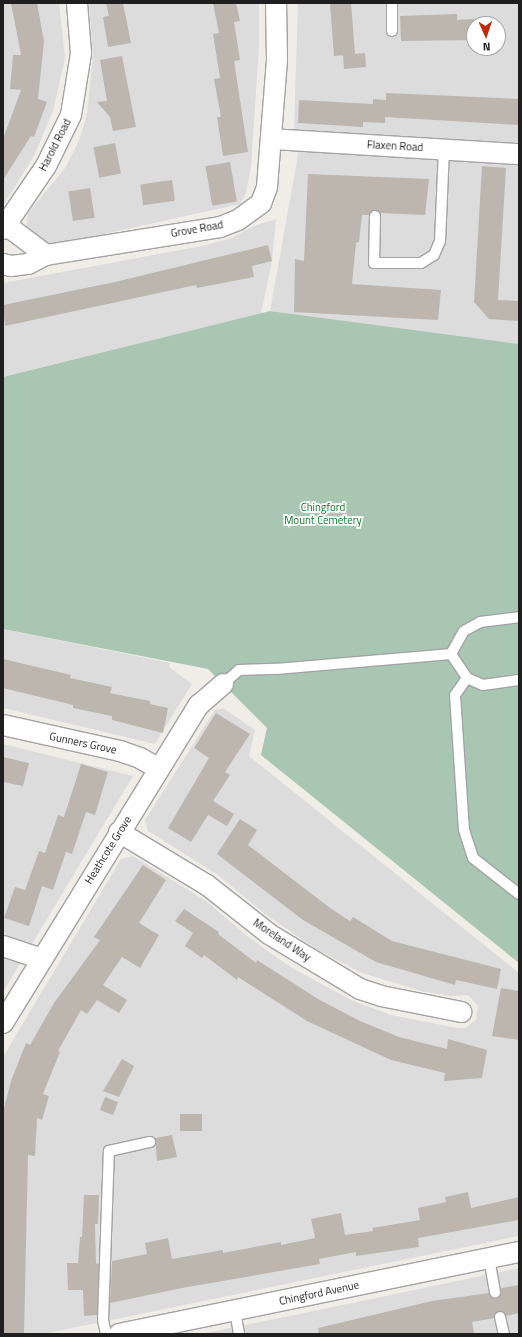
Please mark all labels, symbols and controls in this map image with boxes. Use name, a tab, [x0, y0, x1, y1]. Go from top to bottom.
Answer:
north arrow	[466, 16, 506, 56]
text: N	[482, 39, 491, 55]
street label: Harold Road	[36, 117, 74, 173]
street label: Flaxen Road	[367, 138, 423, 154]
street label: Grove Road	[170, 218, 224, 240]
park label: Chingford Mount Cemetery	[284, 501, 362, 527]
street label: Gunners Grove	[48, 729, 118, 757]
street label: Heathcote Grove	[82, 814, 134, 886]
street label: Moreland Way	[251, 916, 313, 964]
street label: Chingford Avenue	[278, 1278, 360, 1308]

